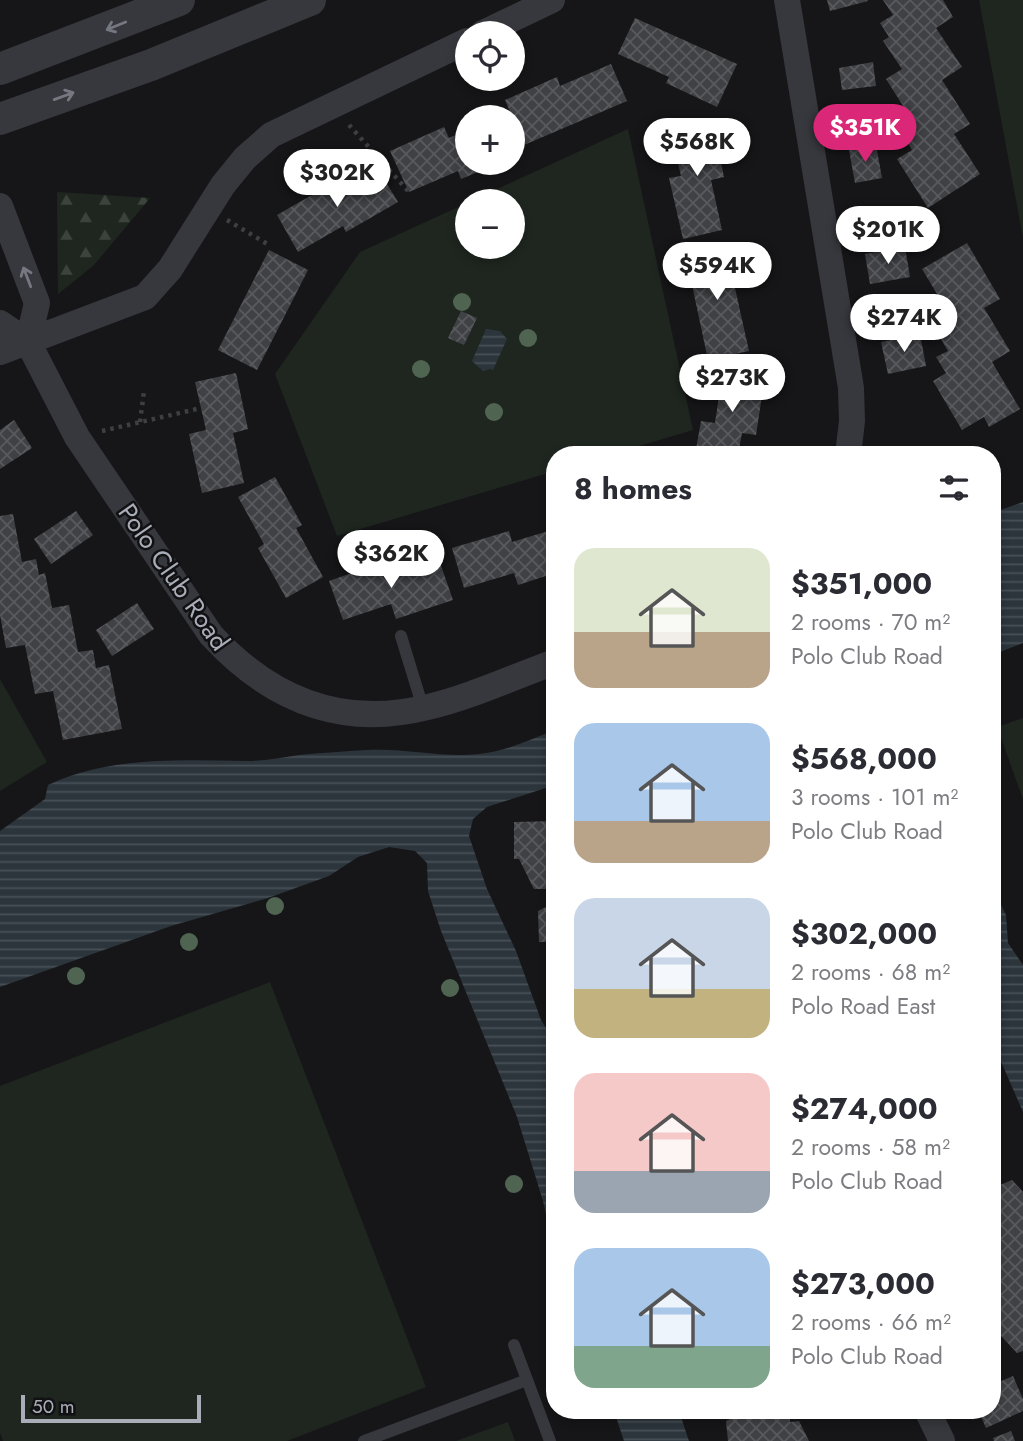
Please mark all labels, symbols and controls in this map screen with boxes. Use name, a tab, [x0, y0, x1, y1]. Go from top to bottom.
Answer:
one-way arrow	[105, 20, 127, 33]
map controls	[455, 21, 525, 259]
button: locate	[455, 21, 525, 91]
one-way arrow	[53, 89, 75, 102]
pin: $351K	[816, 104, 914, 164]
button: +	[455, 105, 525, 175]
text: $351K	[829, 110, 901, 144]
pin: $568K	[648, 118, 746, 178]
text: $568K	[659, 124, 735, 158]
pin: $302K	[288, 150, 386, 209]
text: $302K	[300, 155, 374, 189]
button: −	[455, 189, 525, 259]
pin: $201K	[839, 206, 937, 266]
text: $201K	[852, 212, 924, 246]
pin: $594K	[668, 243, 766, 302]
text: $594K	[679, 248, 755, 282]
one-way arrow	[20, 266, 32, 288]
pin: $274K	[855, 294, 953, 354]
text: $274K	[866, 300, 942, 334]
pin: $273K	[683, 354, 781, 414]
text: $273K	[695, 360, 769, 394]
text: 8 homes	[574, 467, 692, 510]
icon: filters	[935, 469, 973, 507]
street label: Polo Club Road	[109, 496, 239, 658]
pin: $362K	[342, 530, 440, 590]
text: $362K	[353, 536, 429, 570]
text: $351,000	[791, 562, 932, 605]
icon: home	[630, 576, 714, 660]
text: 2 rooms · 70 m²	[791, 605, 950, 639]
text: Polo Club Road	[791, 639, 943, 673]
text: $568,000	[791, 737, 937, 780]
icon: home	[630, 751, 714, 835]
text: 3 rooms · 101 m²	[791, 780, 958, 814]
text: Polo Club Road	[791, 814, 943, 848]
text: $302,000	[791, 912, 937, 955]
icon: home	[630, 926, 714, 1010]
text: 2 rooms · 68 m²	[791, 955, 950, 989]
text: Polo Road East	[791, 989, 935, 1023]
text: $274,000	[791, 1087, 938, 1130]
icon: home	[630, 1101, 714, 1185]
text: 2 rooms · 58 m²	[791, 1130, 950, 1164]
text: Polo Club Road	[791, 1164, 943, 1198]
text: $273,000	[791, 1262, 935, 1305]
icon: home	[630, 1276, 714, 1360]
text: 2 rooms · 66 m²	[791, 1305, 951, 1339]
text: Polo Club Road	[791, 1339, 943, 1373]
scale bar	[21, 1392, 201, 1424]
text: 50 m	[32, 1393, 75, 1420]

